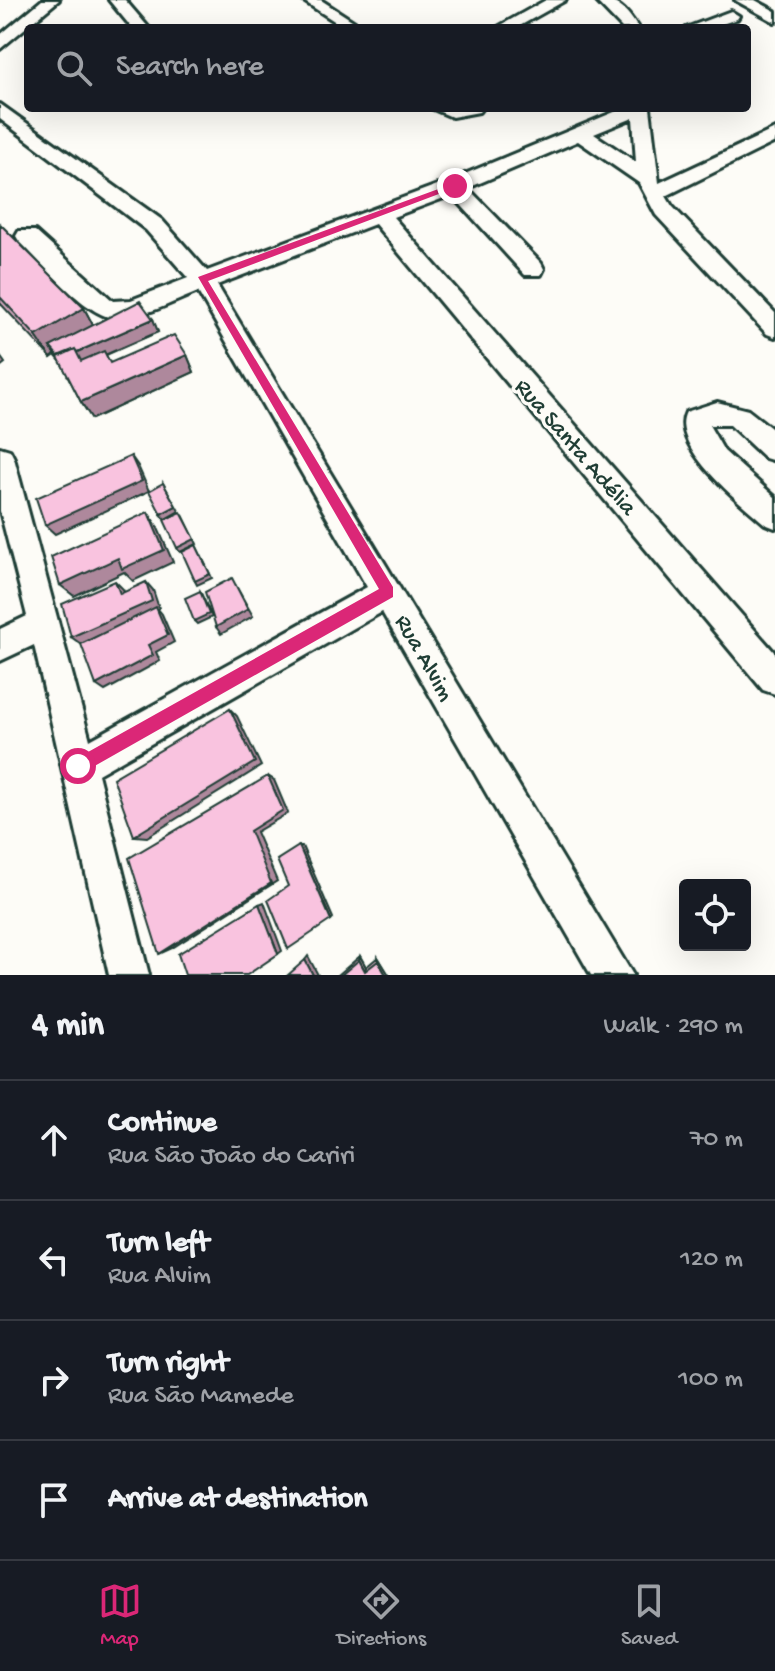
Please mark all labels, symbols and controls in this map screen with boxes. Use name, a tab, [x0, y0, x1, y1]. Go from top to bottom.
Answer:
search box	[24, 24, 751, 112]
icon: search	[52, 46, 96, 90]
text: Search here	[116, 51, 264, 86]
route end	[437, 168, 473, 204]
street label: Rua Santa Adélia	[507, 374, 642, 523]
street label: Rua Alvim	[387, 610, 459, 707]
route start	[60, 748, 96, 784]
map controls	[679, 879, 751, 951]
button: locate	[679, 879, 751, 951]
text: 4 min	[32, 1007, 104, 1047]
text: Walk · 290 m	[604, 1012, 743, 1043]
text: Continue	[108, 1107, 217, 1142]
icon: ahead	[32, 1118, 76, 1162]
text: 70 m	[690, 1125, 743, 1156]
text: Rua São João do Cariri	[108, 1142, 355, 1173]
text: Turn left	[108, 1227, 209, 1262]
icon: left	[32, 1238, 76, 1282]
text: 120 m	[680, 1245, 743, 1276]
text: Rua Alvim	[108, 1262, 211, 1293]
text: Turn right	[108, 1347, 228, 1382]
icon: right	[32, 1358, 76, 1402]
text: 100 m	[678, 1365, 743, 1396]
text: Rua São Mamede	[108, 1382, 294, 1413]
icon: arrive	[32, 1478, 76, 1522]
text: Arrive at destination	[108, 1483, 368, 1518]
tab: Map	[98, 1579, 142, 1653]
tab: Directions	[337, 1579, 426, 1653]
tab: Saved	[621, 1579, 677, 1653]

